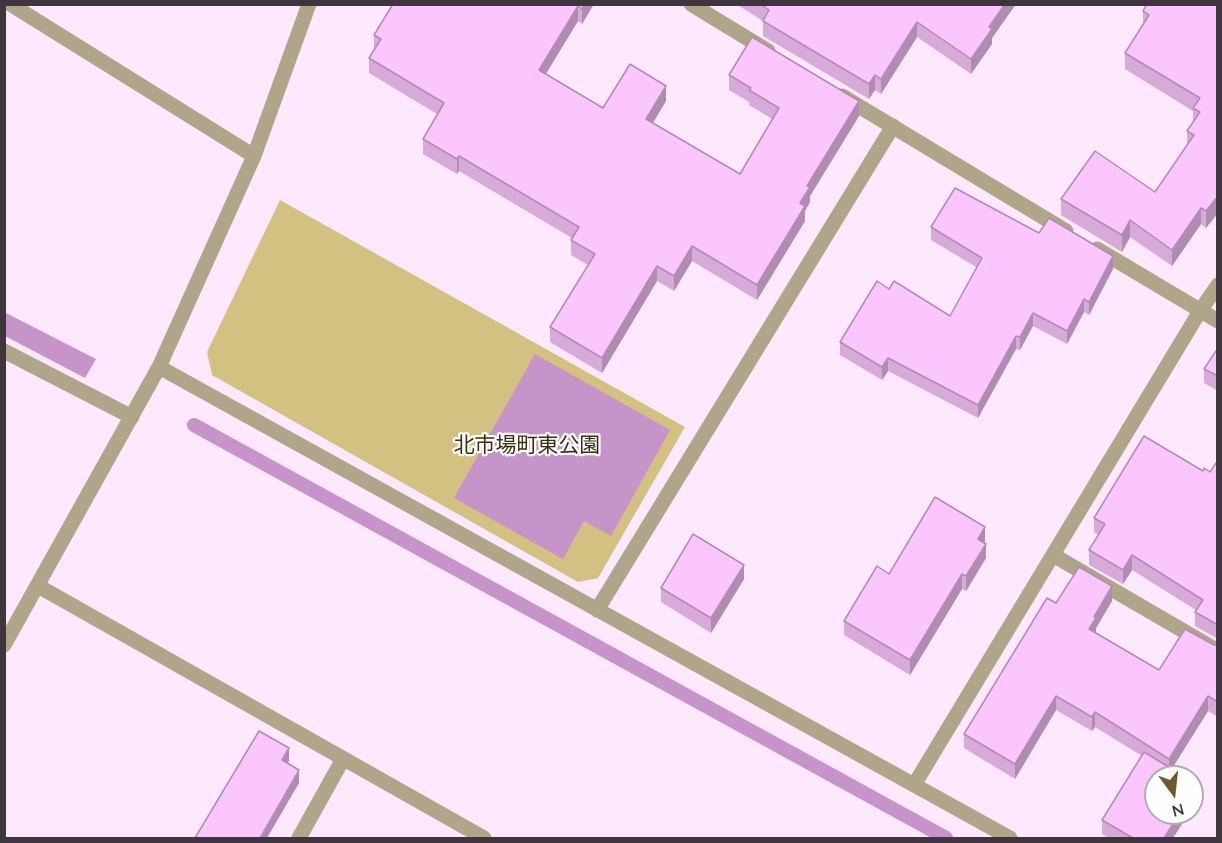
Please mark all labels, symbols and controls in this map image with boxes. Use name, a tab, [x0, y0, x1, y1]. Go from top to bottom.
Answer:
park label: 北市場町東公園	[454, 433, 600, 459]
north arrow	[1144, 765, 1204, 825]
text: N	[1170, 799, 1186, 822]

